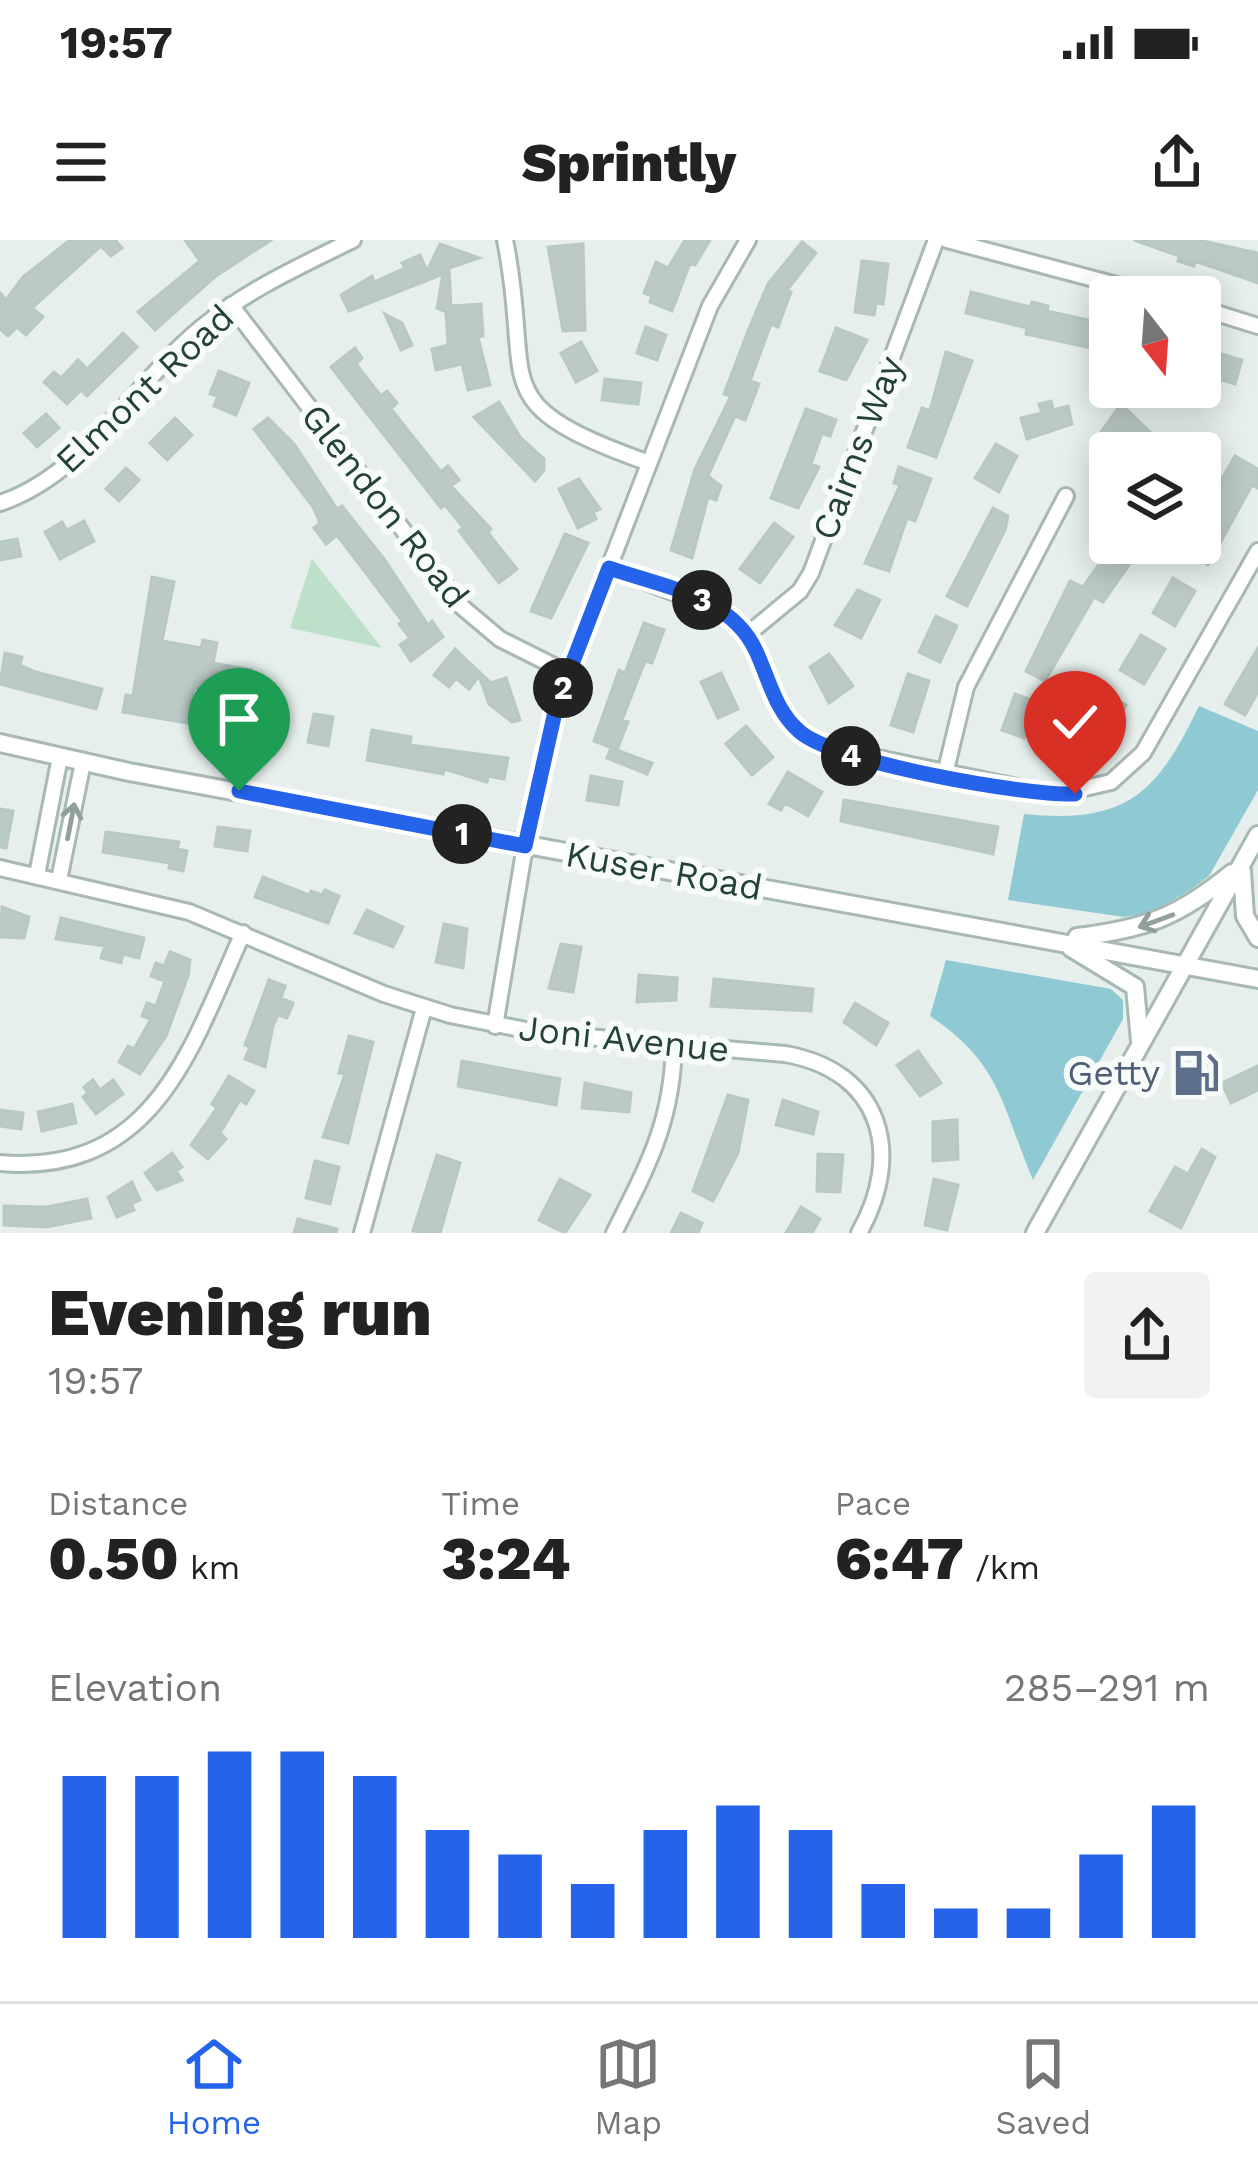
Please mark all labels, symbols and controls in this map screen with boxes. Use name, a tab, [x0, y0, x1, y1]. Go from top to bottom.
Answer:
text: 19:57	[60, 16, 173, 69]
icon: menu	[48, 129, 114, 195]
icon: share	[1144, 129, 1210, 195]
text: Sprintly	[522, 131, 736, 194]
north arrow	[1089, 276, 1221, 408]
map controls	[1089, 276, 1221, 564]
street label: Elmont Road	[48, 296, 242, 482]
street label: Cairns Way	[804, 350, 912, 546]
street label: Glendon Road	[292, 396, 478, 616]
button: layers	[1089, 432, 1221, 564]
pin: 3	[672, 570, 732, 630]
text: 3	[692, 580, 712, 619]
pin: 2	[533, 658, 593, 718]
pin	[188, 668, 290, 791]
text: 2	[553, 668, 573, 707]
pin	[1024, 671, 1126, 794]
icon: arrive	[206, 686, 272, 752]
icon: check	[1042, 689, 1108, 755]
pin: 4	[821, 726, 881, 786]
text: 4	[840, 736, 862, 775]
one-way arrow	[61, 802, 84, 840]
pin: 1	[432, 804, 492, 864]
text: 1	[455, 814, 469, 853]
street label: Kuser Road	[563, 833, 765, 909]
one-way arrow	[1138, 912, 1175, 933]
street label: Joni Avenue	[517, 1007, 731, 1071]
fuel station icon: Getty	[1171, 1048, 1221, 1098]
place label: Getty	[1067, 1052, 1160, 1094]
button: share	[1084, 1272, 1210, 1398]
text: Evening run	[48, 1274, 432, 1351]
text: 19:57	[48, 1358, 143, 1403]
text: Distance	[48, 1484, 188, 1523]
text: Time	[441, 1484, 520, 1523]
text: Pace	[835, 1484, 911, 1523]
text: 0.50	[48, 1523, 179, 1594]
text: 3:24	[441, 1523, 571, 1594]
text: 6:47	[835, 1523, 964, 1594]
text: km	[179, 1548, 240, 1587]
text: /km	[964, 1548, 1040, 1587]
text: Elevation	[48, 1665, 222, 1710]
text: 285–291 m	[1004, 1665, 1210, 1710]
tab: Home	[167, 2031, 261, 2142]
tab: Map	[595, 2031, 662, 2142]
tab: Saved	[995, 2031, 1091, 2142]

